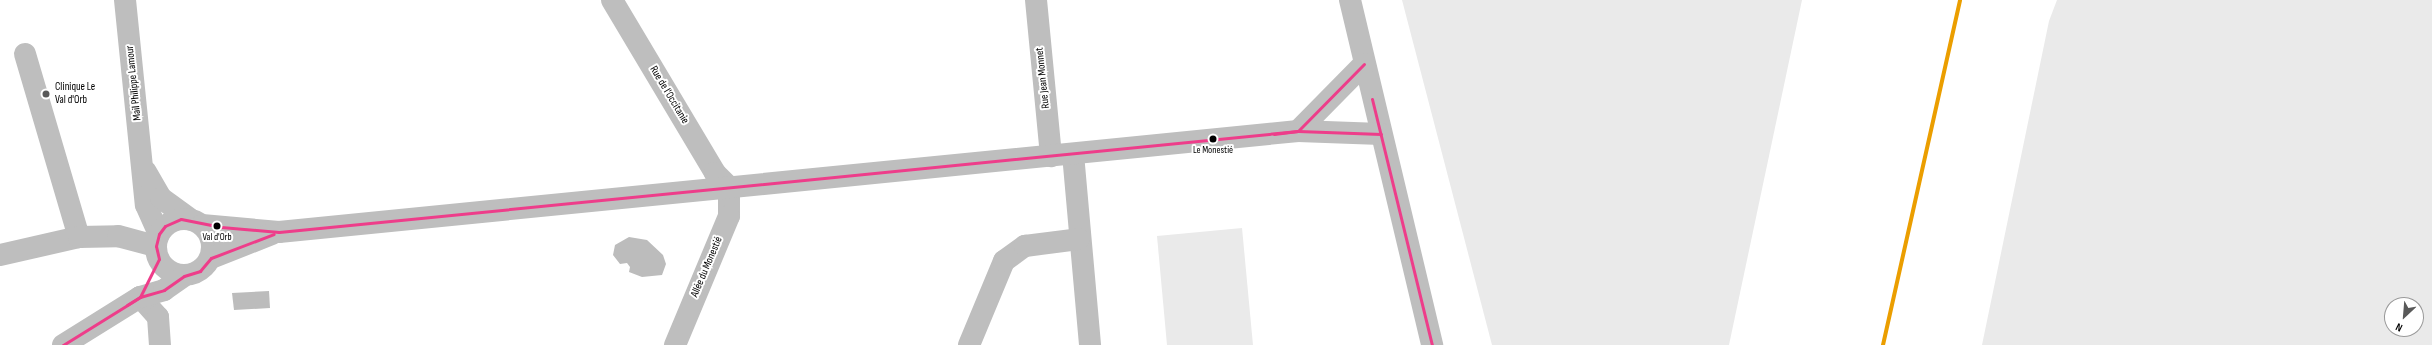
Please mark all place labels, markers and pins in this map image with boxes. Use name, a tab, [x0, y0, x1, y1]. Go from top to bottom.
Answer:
place label: Clinique Le Val d'Orb	[55, 81, 95, 107]
marker: Clinique Le Val d'Orb	[40, 88, 52, 100]
marker: Le Monestié	[1208, 134, 1218, 144]
place label: Le Monestié	[1193, 145, 1233, 157]
marker: Val d'Orb	[212, 221, 222, 231]
place label: Val d'Orb	[202, 232, 232, 244]

